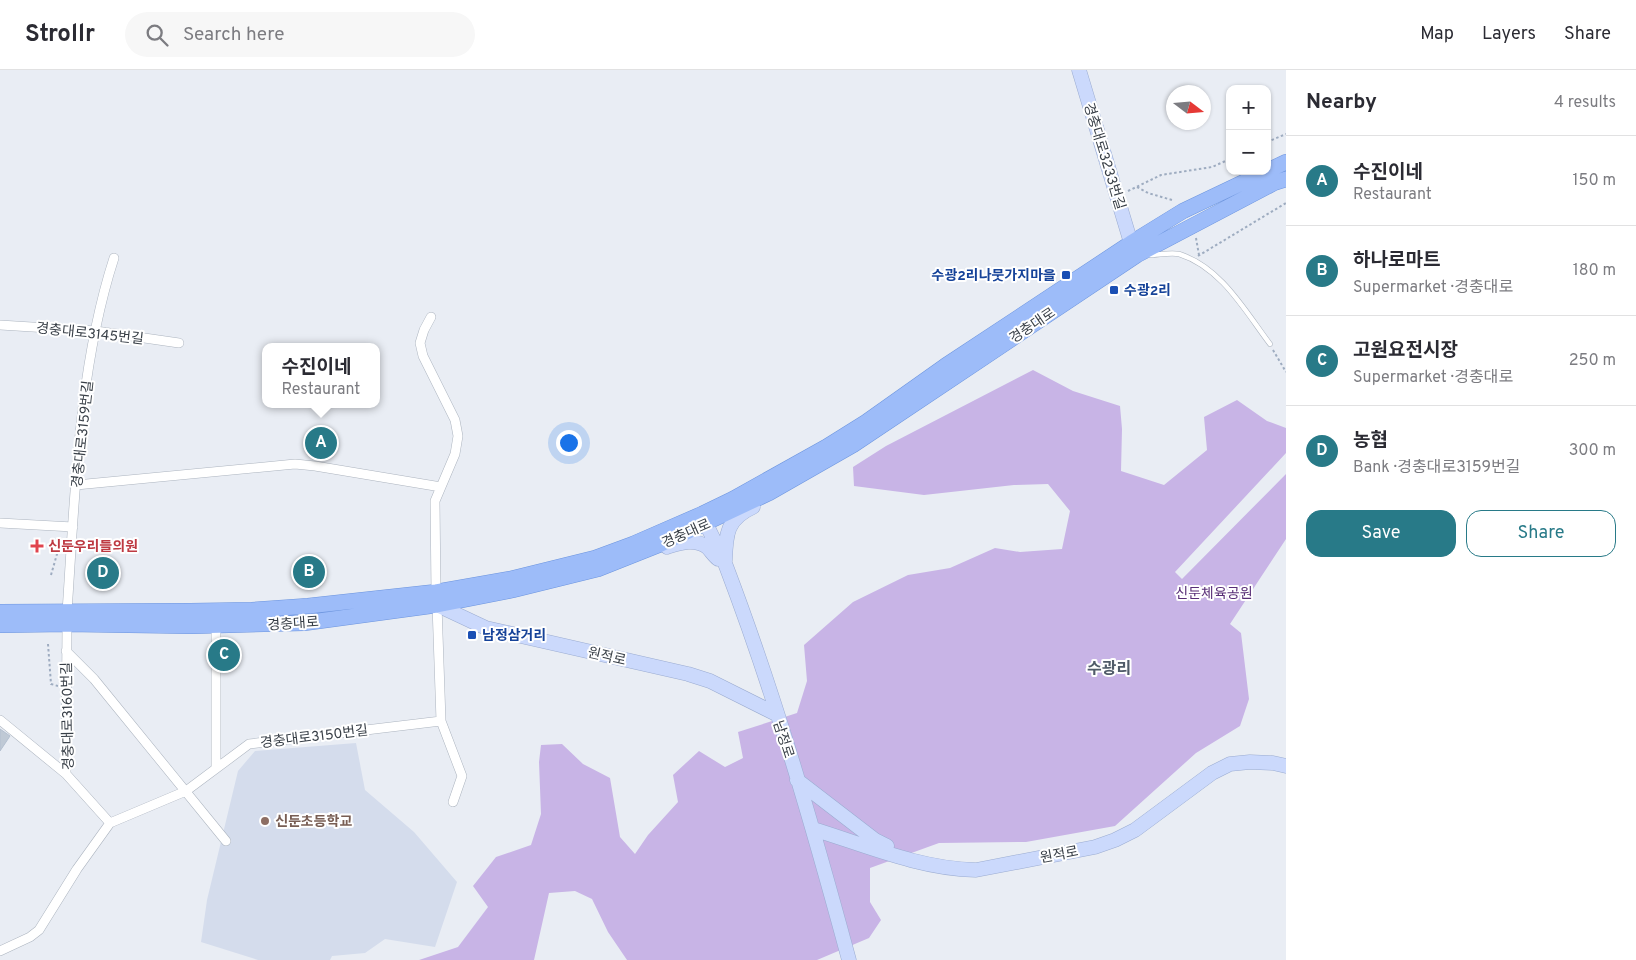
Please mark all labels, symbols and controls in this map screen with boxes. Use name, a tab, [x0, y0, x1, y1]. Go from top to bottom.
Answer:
search box	[125, 12, 475, 57]
text: Strollr	[25, 20, 95, 50]
icon: search	[143, 21, 171, 49]
text: Search here	[183, 23, 284, 47]
text: Map	[1420, 23, 1454, 46]
text: Layers	[1482, 23, 1536, 46]
text: Share	[1564, 23, 1611, 46]
north arrow	[1166, 85, 1211, 130]
map controls	[1226, 85, 1271, 175]
button: +	[1226, 85, 1271, 130]
text: Nearby	[1306, 89, 1377, 116]
text: 4 results	[1554, 93, 1616, 113]
street label: 경충대로3233번길	[1079, 101, 1128, 212]
button: −	[1226, 130, 1271, 175]
text: 수진이네	[1353, 161, 1423, 185]
text: A	[1316, 171, 1328, 191]
text: 150 m	[1573, 171, 1616, 191]
text: Restaurant	[1353, 185, 1432, 205]
text: 하나로마트	[1353, 249, 1440, 273]
text: B	[1316, 261, 1328, 281]
text: 180 m	[1573, 261, 1616, 281]
place label: 수광2리나뭇가지마을	[932, 268, 1056, 285]
marker: 수광2리나뭇가지마을	[1060, 269, 1072, 281]
text: Supermarket · 경충대로	[1353, 278, 1513, 298]
place label: 수광2리	[1124, 283, 1171, 300]
marker: 수광2리	[1108, 284, 1120, 296]
street label: 경충대로	[1007, 305, 1059, 348]
street label: 경충대로3145번길	[35, 320, 144, 349]
text: 고원요전시장	[1353, 339, 1458, 363]
popup	[262, 343, 380, 408]
text: C	[1317, 351, 1327, 371]
text: 250 m	[1569, 351, 1616, 371]
text: 수진이네	[282, 356, 352, 380]
text: Supermarket · 경충대로	[1353, 368, 1513, 388]
street label: 경충대로3159번길	[69, 380, 98, 489]
text: Restaurant	[282, 380, 360, 400]
pin: A	[305, 424, 337, 462]
text: 농협	[1353, 429, 1388, 453]
your location	[556, 430, 582, 456]
text: D	[1316, 441, 1328, 461]
text: 300 m	[1569, 441, 1616, 461]
text: Bank · 경충대로3159번길	[1353, 458, 1521, 478]
button: Save	[1306, 510, 1456, 557]
button: Share	[1466, 510, 1616, 557]
street label: 경충대로	[660, 516, 714, 553]
marker: 신둔우리들의원	[30, 539, 44, 553]
place label: 신둔우리들의원	[48, 539, 138, 556]
pin: B	[293, 553, 325, 591]
pin: D	[87, 554, 119, 592]
park label: 신둔체육공원	[1175, 586, 1253, 603]
street label: 경충대로	[267, 614, 320, 635]
place label: 남정삼거리	[482, 628, 546, 645]
marker: 남정삼거리	[466, 629, 478, 641]
pin: C	[208, 636, 240, 674]
street label: 원적로	[586, 645, 628, 670]
district label: 수광리	[1087, 660, 1131, 680]
street label: 경충대로3160번길	[59, 662, 78, 770]
street label: 남정로	[769, 718, 797, 761]
street label: 경충대로3150번길	[259, 722, 369, 753]
place label: 신둔초등학교	[275, 813, 352, 831]
marker: 신둔초등학교	[259, 815, 271, 827]
street label: 원적로	[1039, 843, 1080, 868]

